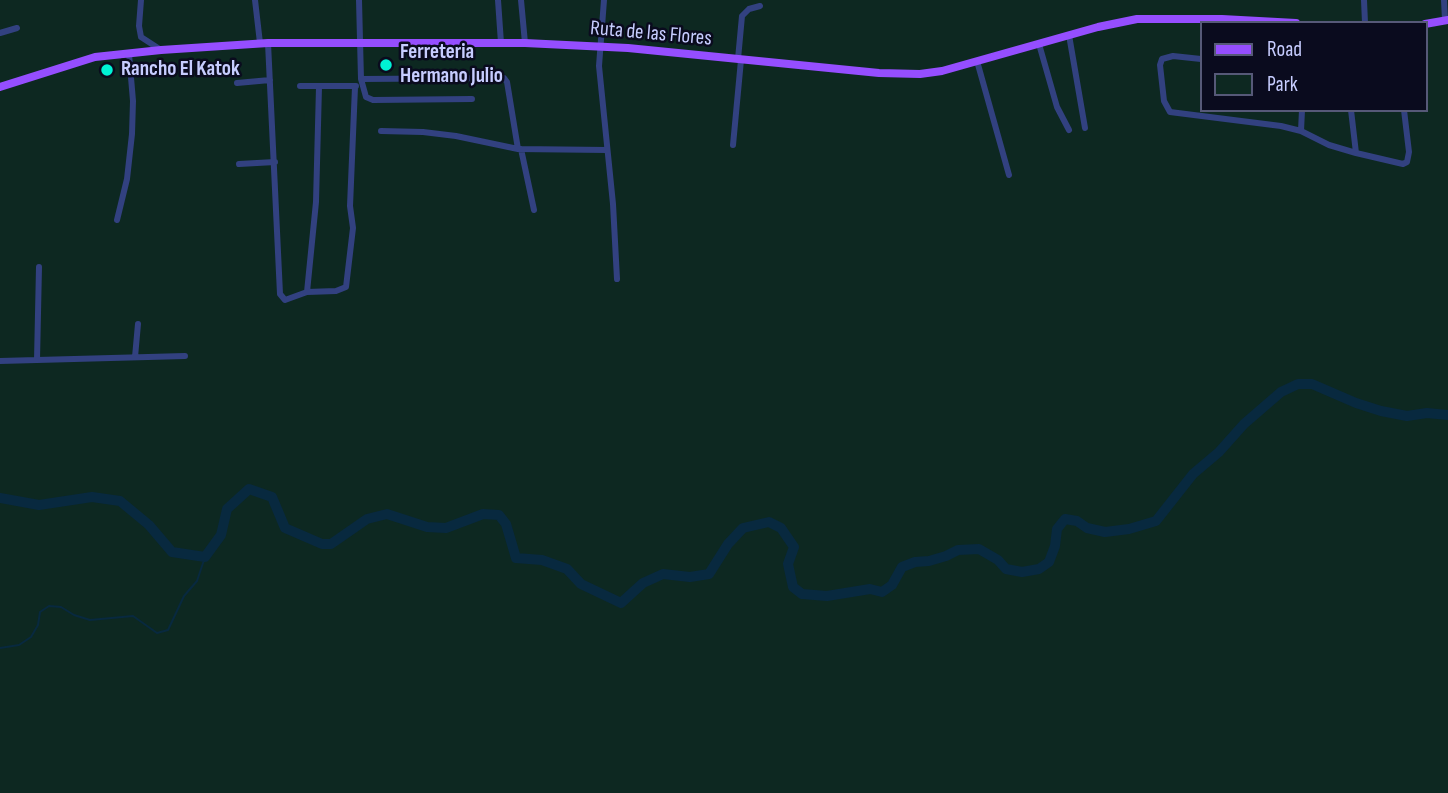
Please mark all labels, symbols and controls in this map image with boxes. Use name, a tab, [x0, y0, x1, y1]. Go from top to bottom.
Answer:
street label: Ruta de las Flores	[589, 16, 713, 52]
legend	[1200, 21, 1427, 112]
text: Road	[1267, 37, 1302, 62]
place label: Ferreteria Hermano Julio	[400, 40, 503, 90]
place label: Rancho El Katok	[121, 57, 240, 83]
marker: Ferreteria Hermano Julio	[378, 57, 394, 73]
marker: Rancho El Katok	[99, 62, 115, 78]
text: Park	[1267, 72, 1298, 97]

